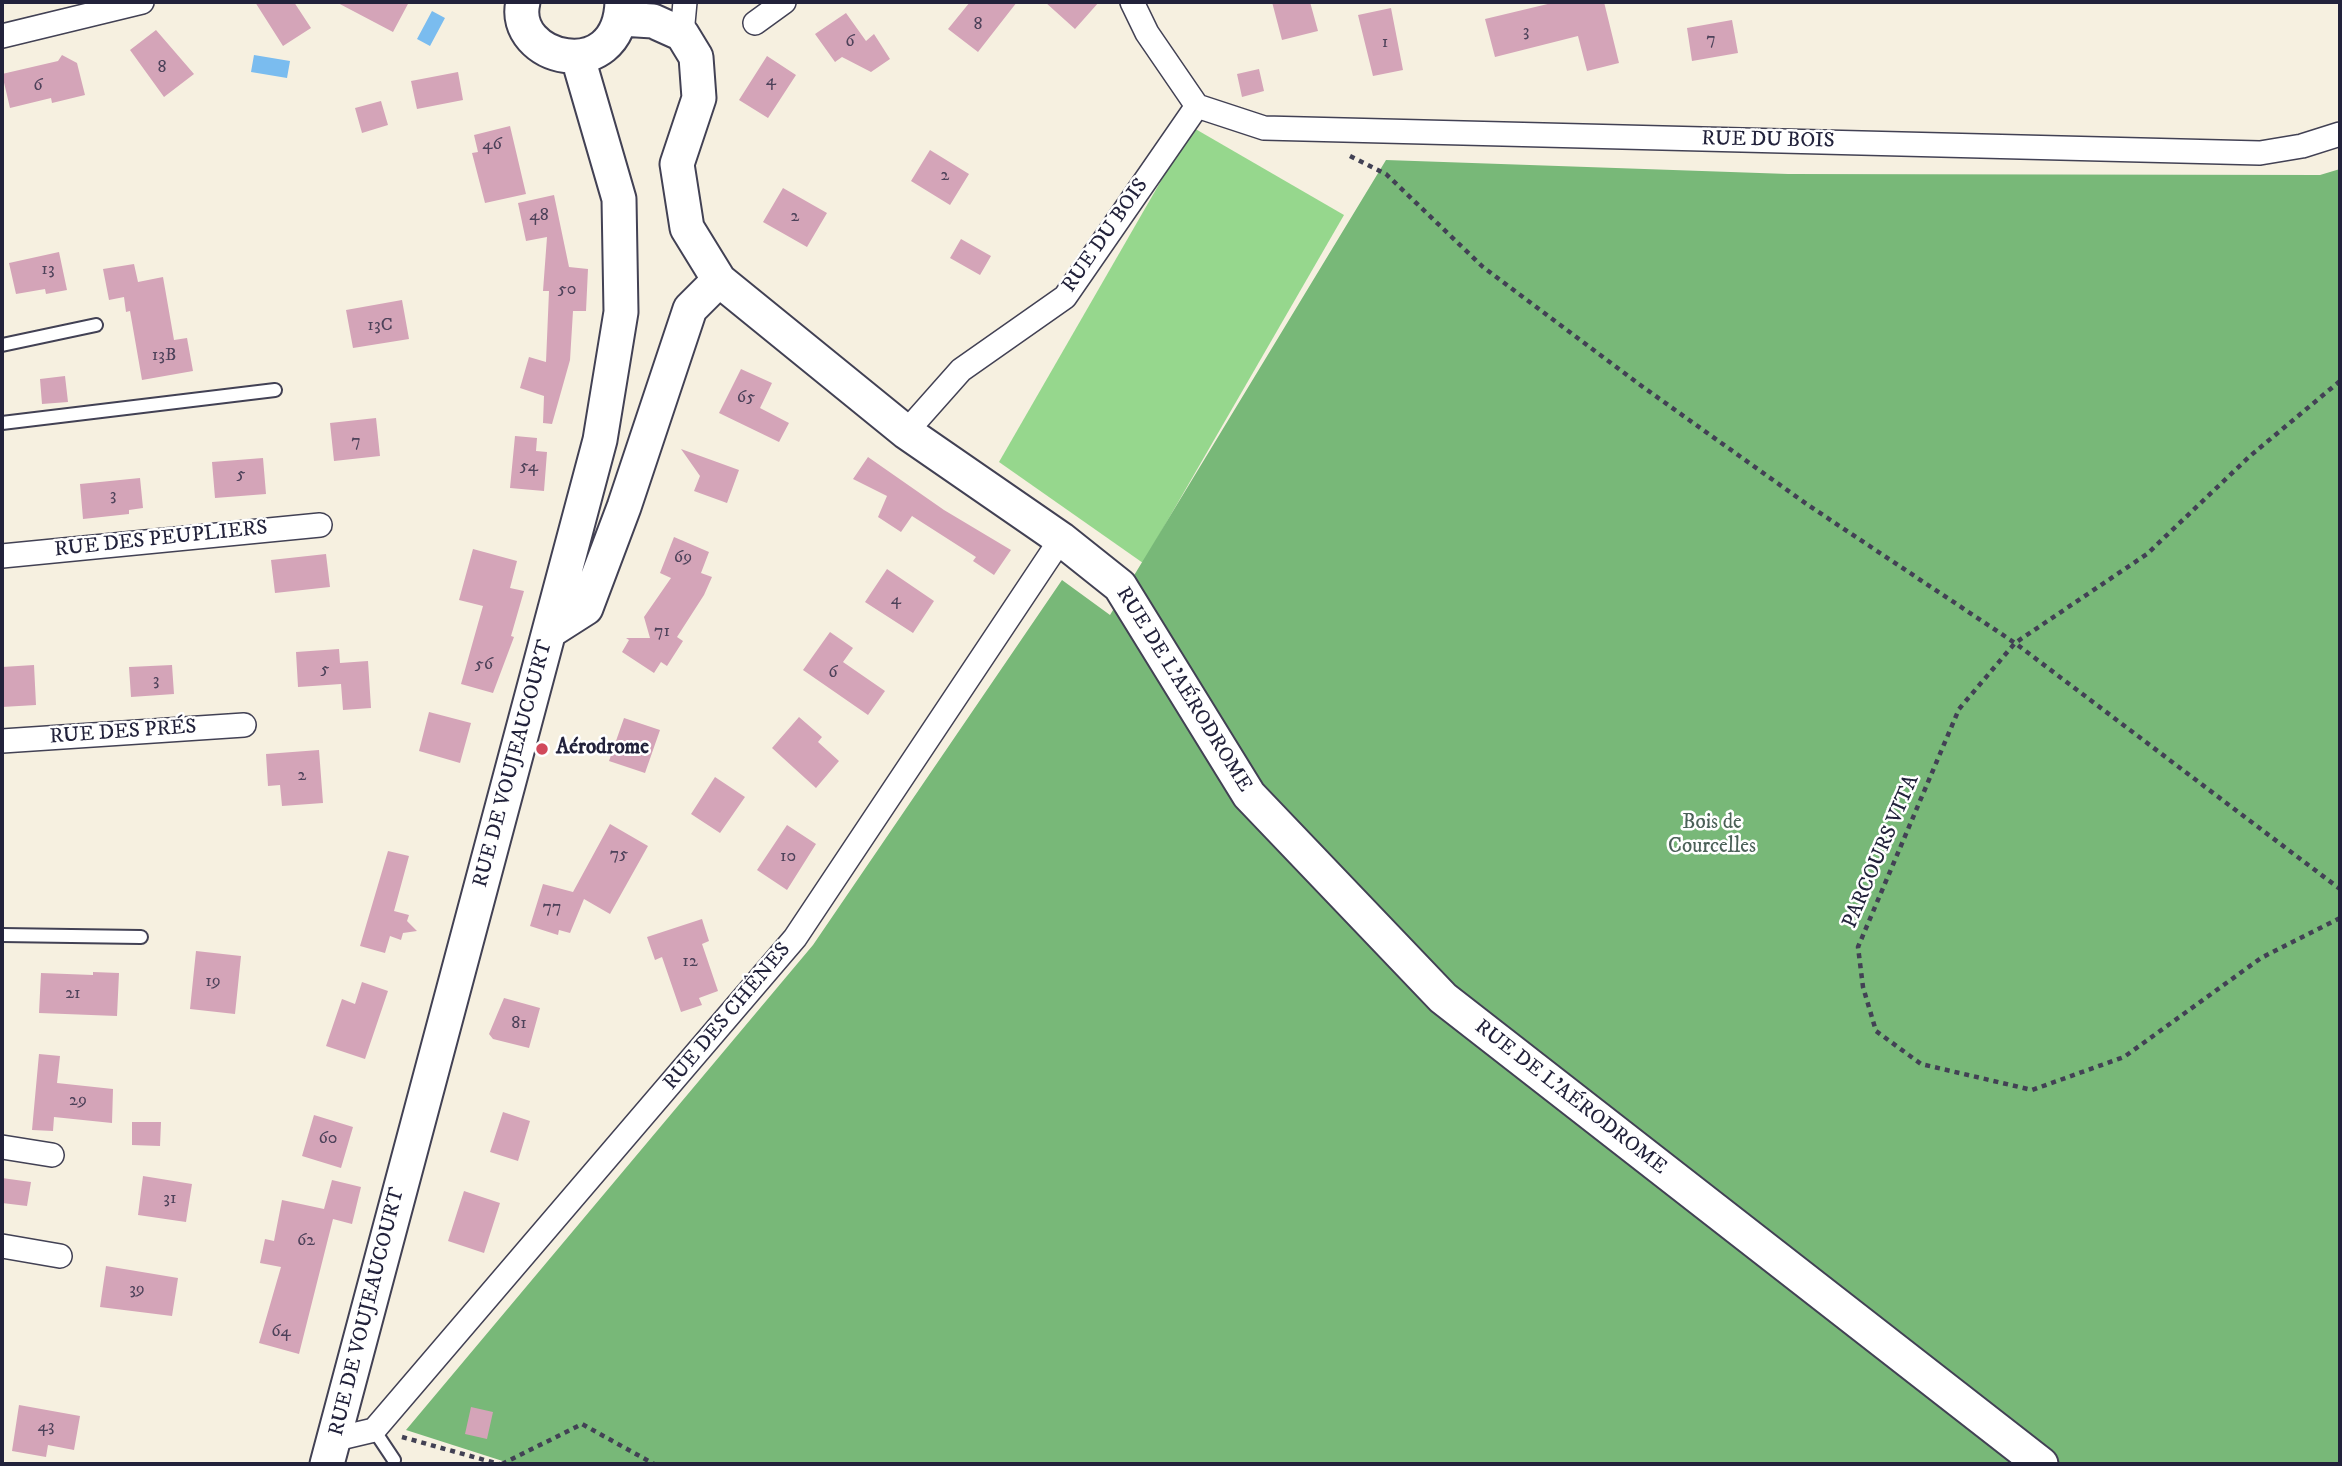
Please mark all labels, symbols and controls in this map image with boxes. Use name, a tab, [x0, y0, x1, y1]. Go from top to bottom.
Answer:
house number: 8	[973, 14, 983, 36]
house number: 3	[1523, 21, 1529, 43]
house number: 7	[1706, 29, 1716, 51]
house number: 6	[845, 31, 855, 53]
house number: 1	[1382, 32, 1388, 54]
house number: 8	[157, 57, 167, 79]
house number: 4	[766, 70, 776, 92]
house number: 6	[33, 75, 43, 97]
street label: RUE DU BOIS	[1701, 127, 1835, 155]
house number: 46	[482, 134, 502, 156]
house number: 2	[941, 165, 949, 187]
street label: RUE DU BOIS	[1057, 174, 1155, 298]
house number: 48	[529, 205, 549, 227]
house number: 2	[791, 206, 799, 228]
house number: 13	[41, 259, 55, 281]
house number: 50	[558, 279, 576, 301]
house number: 13C	[367, 315, 393, 337]
house number: 13B	[152, 345, 176, 367]
house number: 65	[737, 387, 755, 409]
house number: 7	[351, 431, 361, 453]
house number: 54	[520, 456, 538, 478]
house number: 5	[237, 464, 245, 486]
house number: 3	[110, 485, 116, 507]
street label: RUE DES PEUPLIERS	[53, 516, 269, 564]
house number: 69	[674, 547, 692, 569]
street label: RUE DE L'AÉRODROME	[1110, 583, 1256, 797]
house number: 4	[891, 589, 901, 611]
house number: 71	[654, 621, 670, 643]
street label: RUE DE VOUJEAUCOURT	[469, 638, 559, 890]
house number: 56	[475, 654, 493, 676]
house number: 5	[321, 659, 329, 681]
house number: 6	[828, 662, 838, 684]
house number: 3	[153, 670, 159, 692]
street label: RUE DES PRÉS	[49, 715, 197, 751]
place label: Aérodrome	[556, 736, 649, 762]
marker: Aérodrome	[534, 741, 550, 757]
house number: 2	[298, 765, 306, 787]
street label: PARCOURS VITA	[1838, 772, 1926, 932]
park label: Bois de Courcelles	[1668, 811, 1756, 861]
house number: 75	[610, 844, 628, 866]
house number: 10	[780, 846, 796, 868]
house number: 77	[543, 897, 561, 919]
street label: RUE DES CHÊNES	[659, 938, 797, 1096]
house number: 12	[682, 951, 698, 973]
house number: 19	[205, 971, 221, 993]
house number: 21	[65, 983, 81, 1005]
house number: 81	[511, 1013, 527, 1035]
street label: RUE DE L'AÉRODROME	[1469, 1015, 1671, 1181]
house number: 29	[69, 1090, 87, 1112]
house number: 60	[318, 1128, 338, 1150]
street label: RUE DE VOUJEAUCOURT	[325, 1185, 411, 1439]
house number: 31	[163, 1188, 177, 1210]
house number: 62	[297, 1230, 315, 1252]
house number: 39	[129, 1279, 145, 1301]
house number: 64	[271, 1321, 291, 1343]
house number: 43	[37, 1416, 55, 1438]

